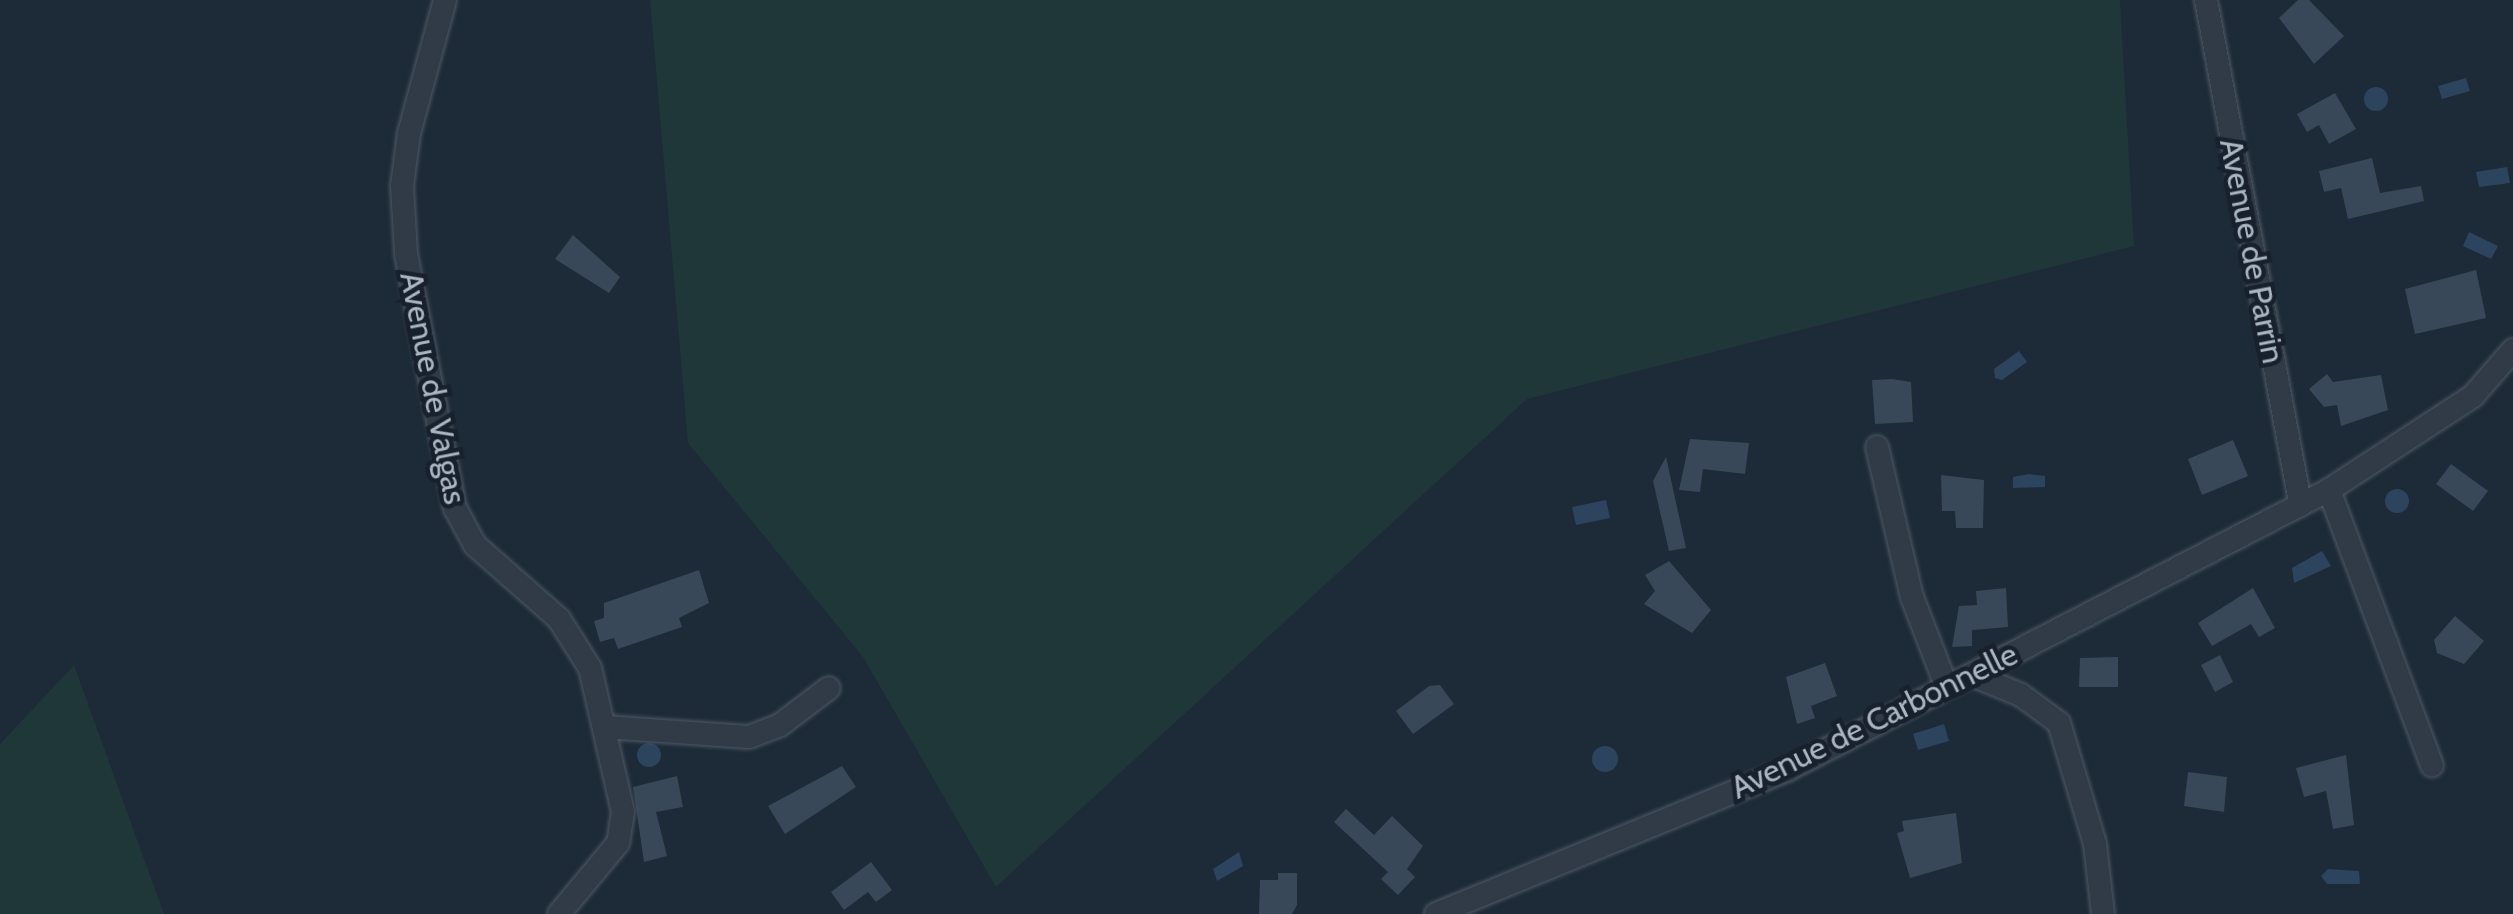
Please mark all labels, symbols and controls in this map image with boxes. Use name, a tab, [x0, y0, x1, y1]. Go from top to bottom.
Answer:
street label: Avenue de Parrin	[2211, 135, 2293, 367]
street label: Avenue de Valgas	[392, 269, 474, 507]
street label: Avenue de Carbonnelle	[1724, 635, 2024, 807]

